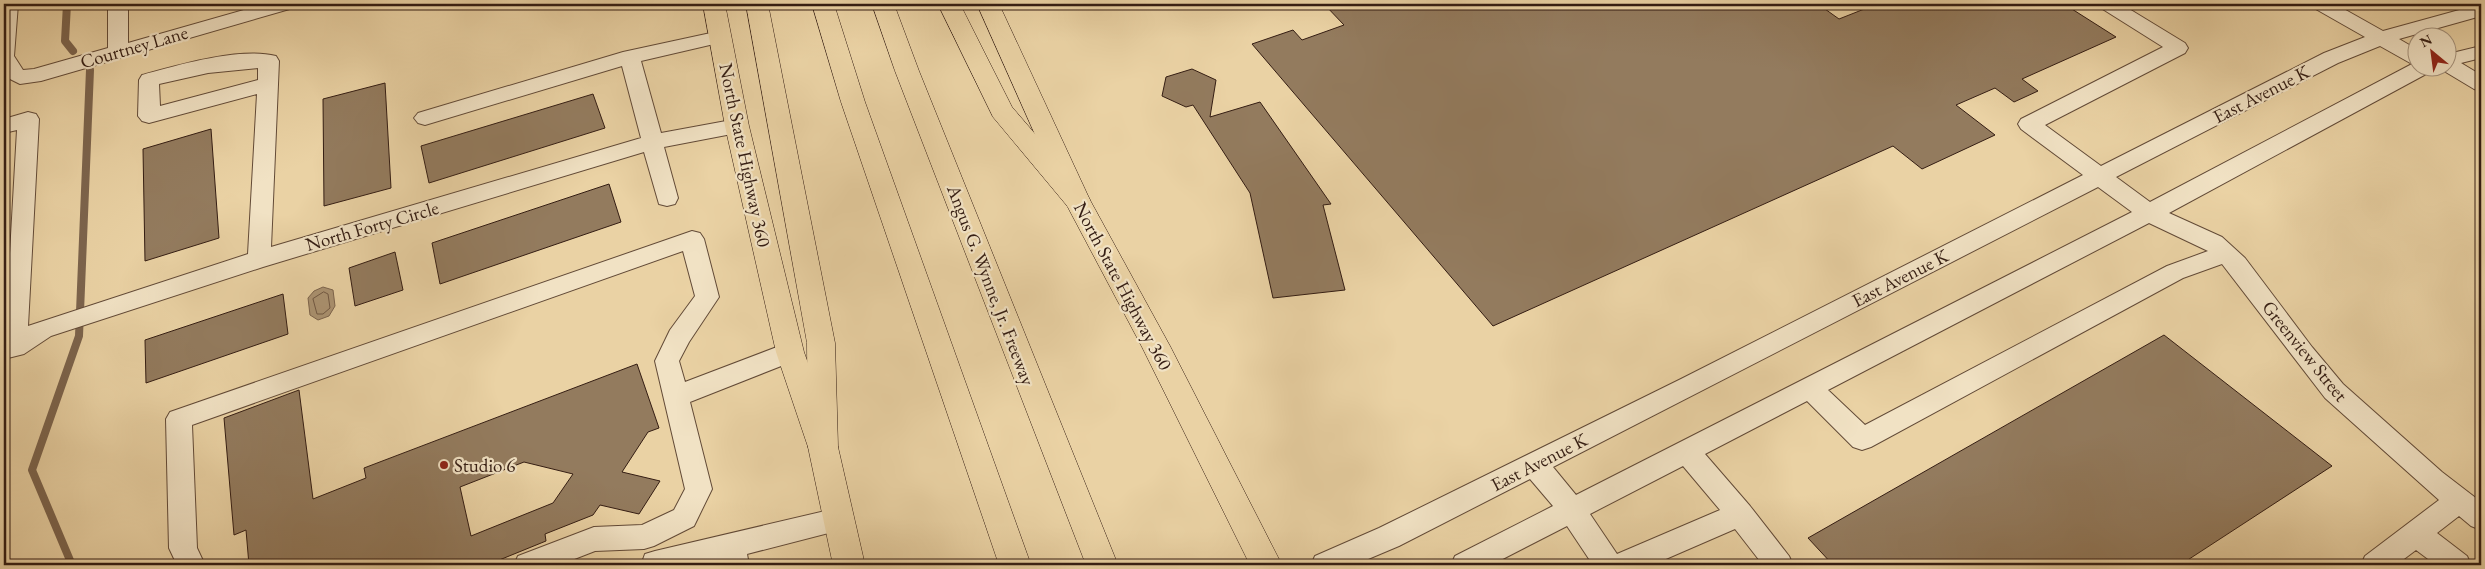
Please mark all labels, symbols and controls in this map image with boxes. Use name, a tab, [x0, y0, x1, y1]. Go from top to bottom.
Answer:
street label: Courtney Lane	[77, 20, 191, 74]
north arrow	[2408, 28, 2458, 78]
text: N	[2416, 30, 2436, 51]
street label: East Avenue K	[2209, 59, 2314, 129]
street label: North State Highway 360	[713, 61, 777, 249]
street label: Angus G. Wynne, Jr. Freeway	[941, 180, 1041, 390]
street label: North Forty Circle	[302, 195, 442, 257]
street label: North State Highway 360	[1068, 198, 1178, 374]
street label: East Avenue K	[1848, 243, 1953, 313]
street label: Greenview Street	[2256, 295, 2354, 407]
street label: East Avenue K	[1487, 427, 1592, 497]
place label: Studio 6	[454, 453, 515, 478]
marker: Studio 6	[438, 459, 450, 471]

